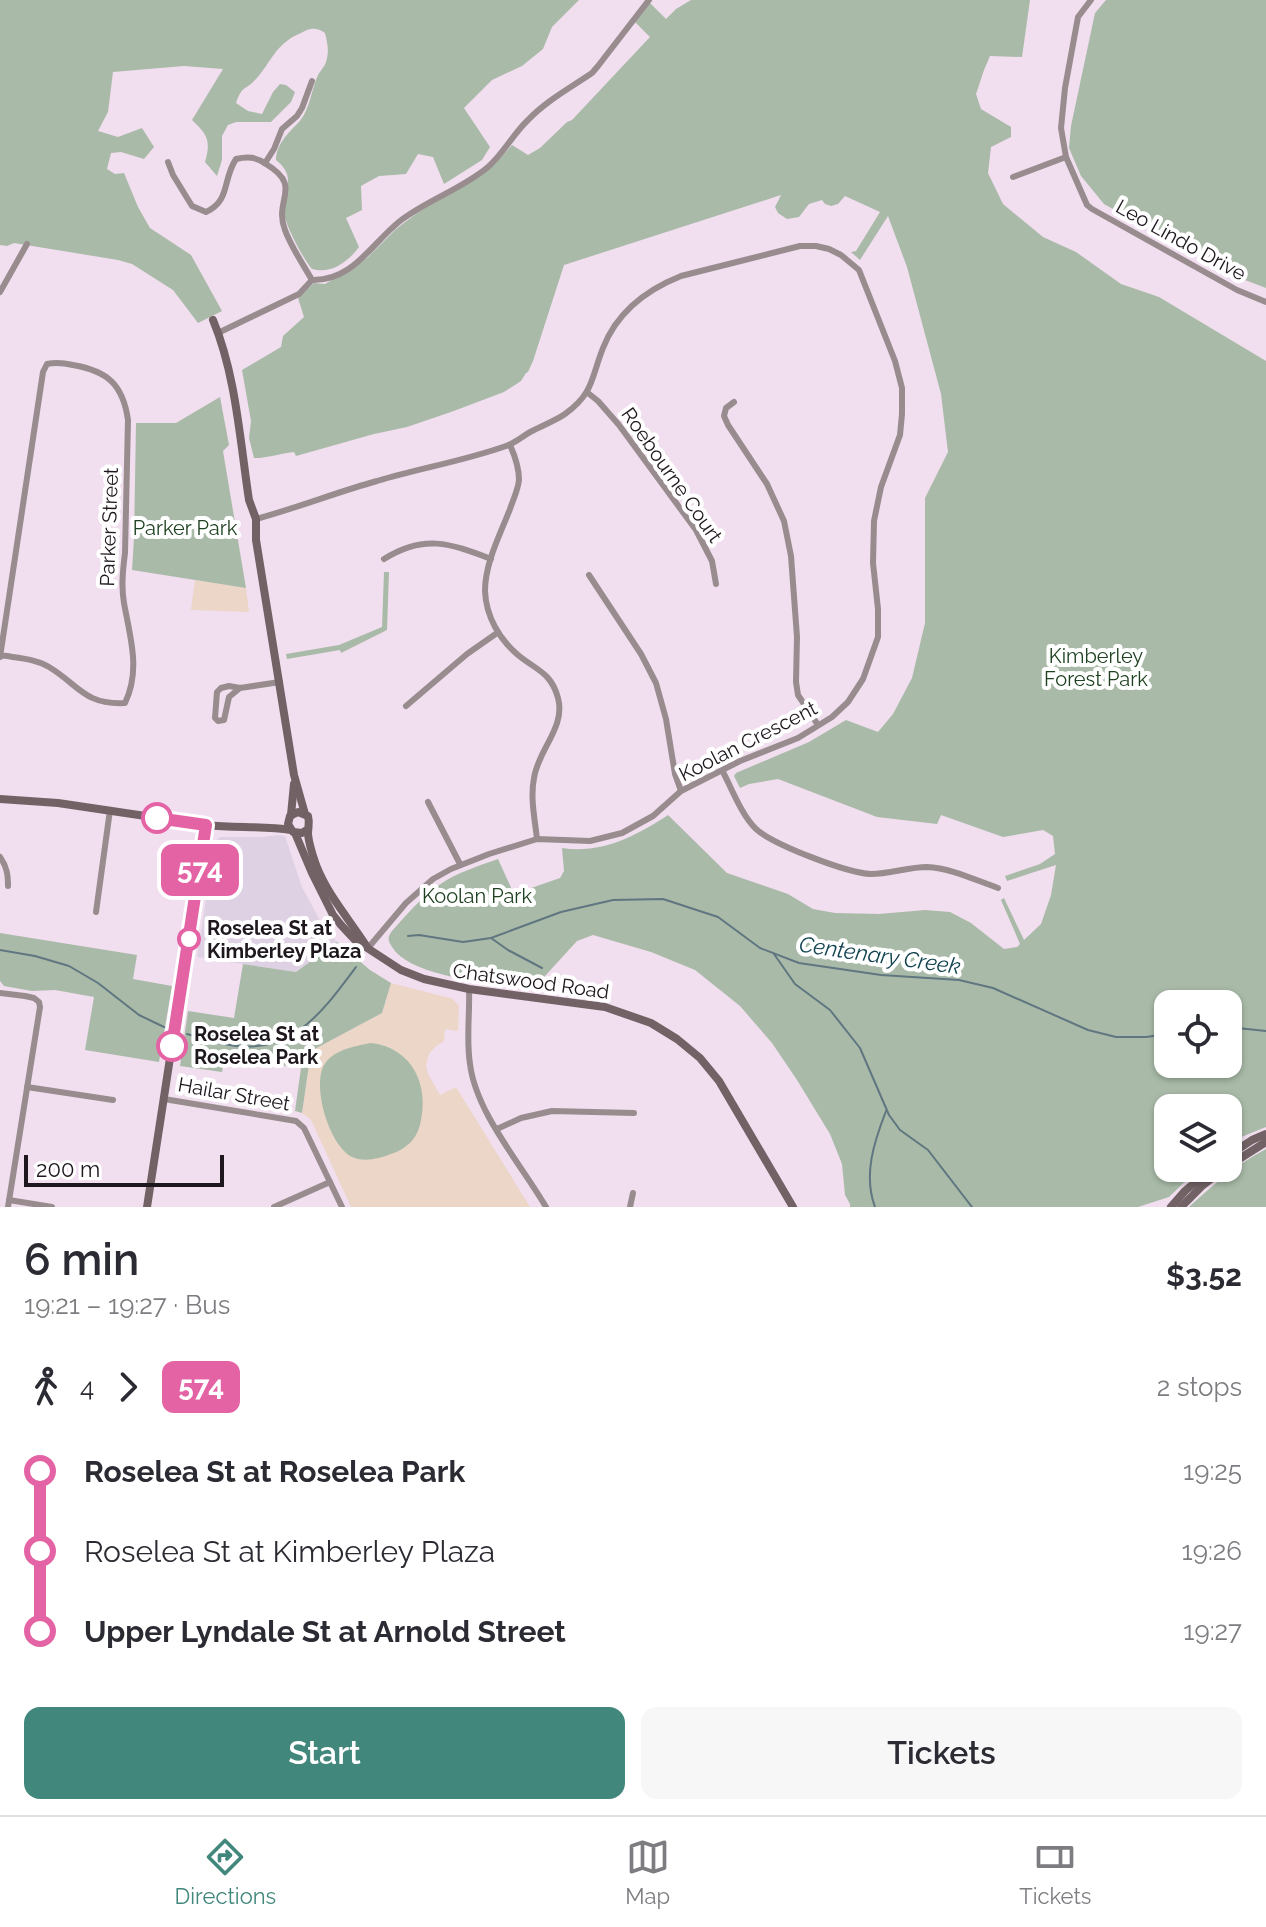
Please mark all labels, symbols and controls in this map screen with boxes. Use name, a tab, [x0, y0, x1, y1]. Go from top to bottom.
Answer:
street label: Leo Lindo Drive	[1112, 194, 1250, 286]
street label: Roebourne Court	[617, 403, 728, 547]
street label: Parker Street	[95, 467, 123, 587]
park label: Parker Park	[133, 516, 238, 540]
park label: Kimberley Forest Park	[1044, 644, 1148, 691]
street label: Koolan Crescent	[675, 696, 821, 786]
unlabelled marker	[142, 803, 172, 833]
line badge: 574	[154, 844, 246, 896]
text: 574	[177, 853, 223, 886]
park label: Koolan Park	[422, 884, 532, 908]
place label: Roselea St at Kimberley Plaza	[207, 916, 361, 963]
marker: Roselea St at Kimberley Plaza	[178, 928, 200, 950]
water label: Centenary Creek	[798, 931, 963, 979]
street label: Chatswood Road	[451, 958, 611, 1004]
map controls	[1154, 990, 1242, 1182]
button: locate	[1154, 990, 1242, 1078]
place label: Roselea St at Roselea Park	[194, 1022, 319, 1069]
marker: Roselea St at Roselea Park	[157, 1031, 187, 1061]
street label: Hailar Street	[176, 1072, 292, 1116]
button: layers	[1154, 1094, 1242, 1182]
scale bar	[24, 1151, 224, 1187]
text: 200 m	[36, 1156, 100, 1182]
text: 6 min	[24, 1234, 139, 1285]
text: $3.52	[1166, 1258, 1242, 1293]
text: 19:21 – 19:27 · Bus	[24, 1290, 230, 1320]
icon: walk	[24, 1365, 68, 1409]
icon: forward	[106, 1365, 150, 1409]
text: 574	[178, 1370, 224, 1403]
text: 4	[80, 1372, 94, 1402]
text: 2 stops	[1157, 1372, 1242, 1402]
text: Roselea St at Roselea Park	[84, 1454, 465, 1489]
text: 19:25	[1183, 1456, 1242, 1486]
text: Roselea St at Kimberley Plaza	[84, 1534, 495, 1569]
text: 19:26	[1182, 1536, 1242, 1566]
text: Upper Lyndale St at Arnold Street	[84, 1614, 566, 1649]
text: 19:27	[1183, 1616, 1242, 1646]
button: Start	[24, 1707, 625, 1799]
button: Tickets	[641, 1707, 1242, 1799]
tab: Directions	[175, 1835, 276, 1909]
tab: Map	[625, 1835, 670, 1909]
tab: Tickets	[1019, 1835, 1091, 1909]

